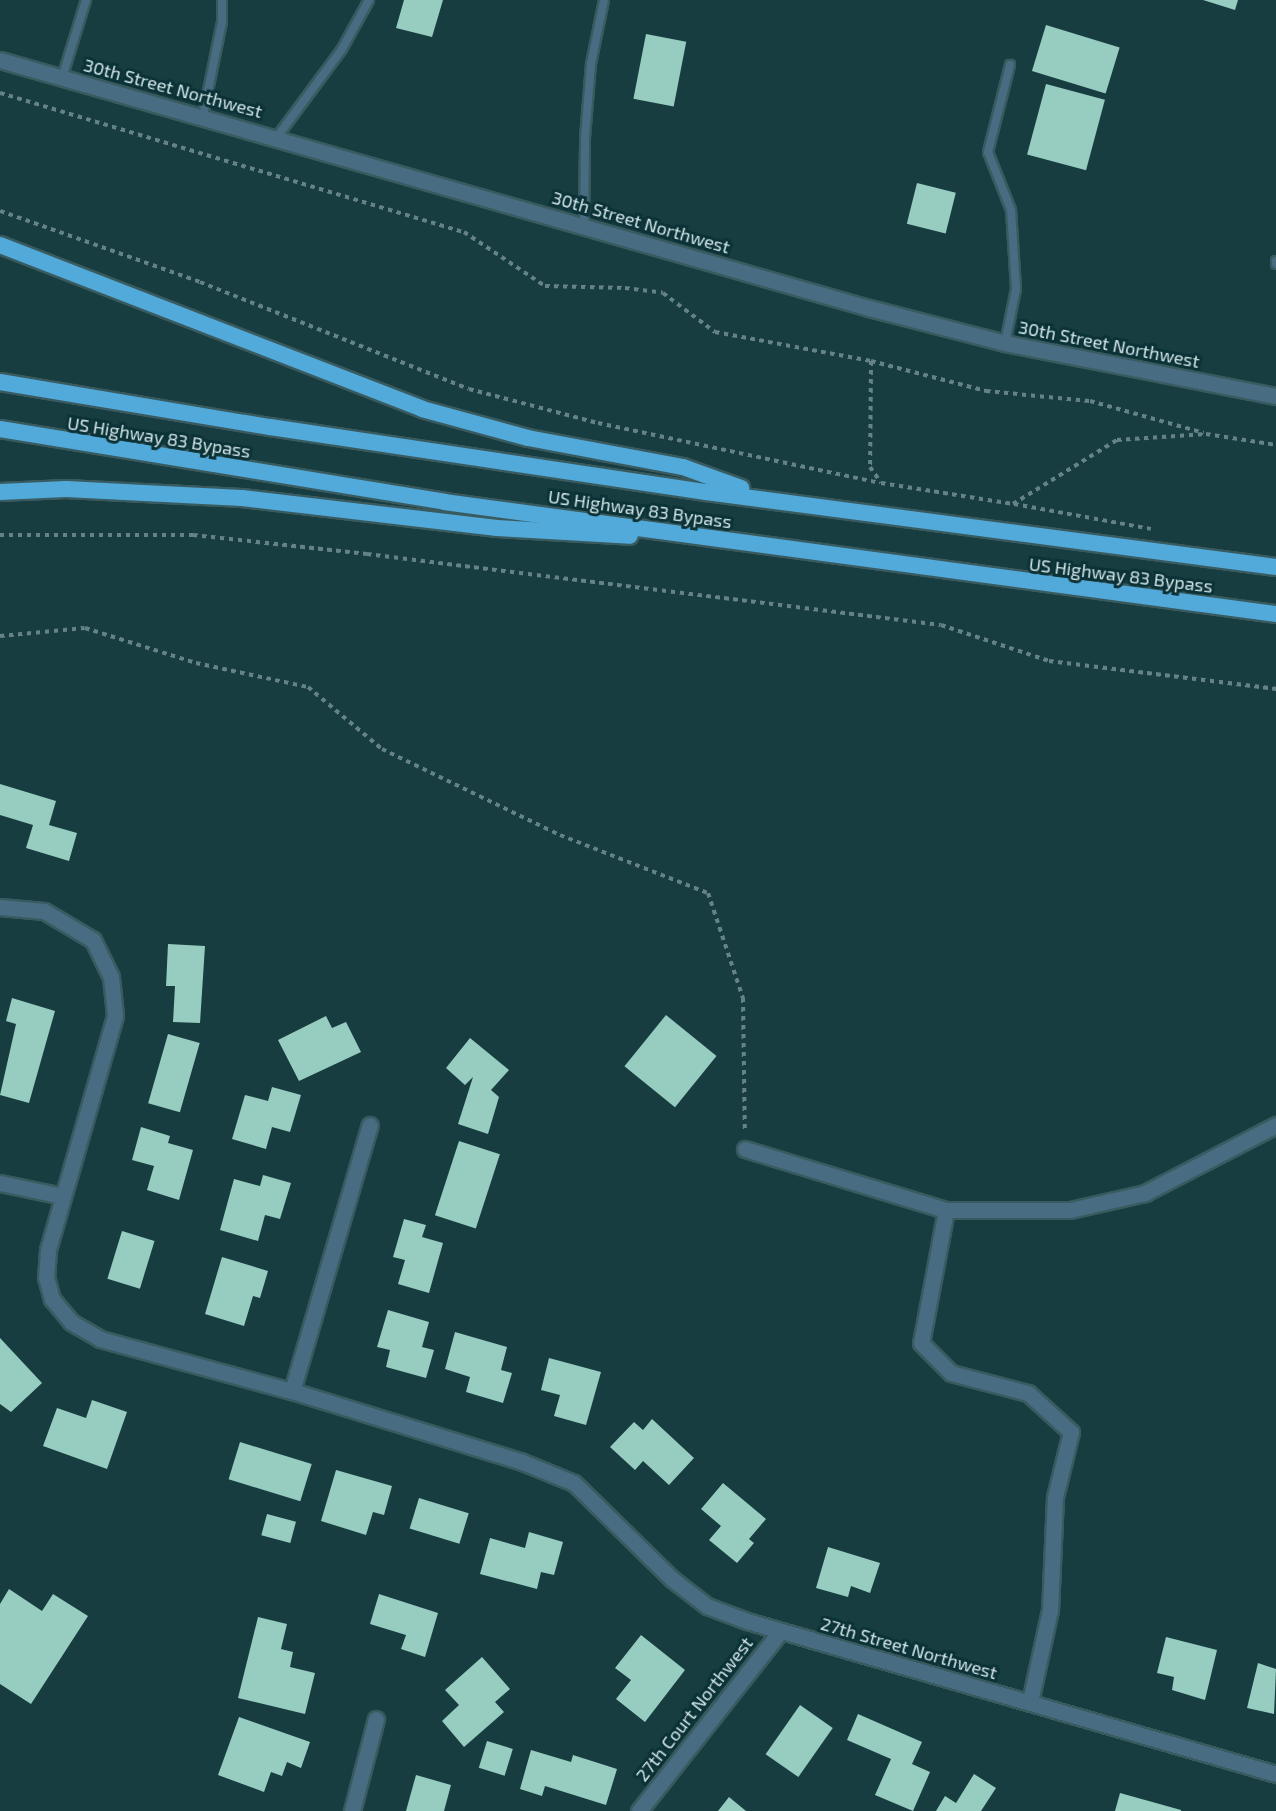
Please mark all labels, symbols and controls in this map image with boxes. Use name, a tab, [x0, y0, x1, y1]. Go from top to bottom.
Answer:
street label: 30th Street Northwest	[81, 54, 265, 122]
street label: 30th Street Northwest	[550, 186, 732, 258]
street label: 30th Street Northwest	[1017, 316, 1201, 372]
street label: US Highway 83 Bypass	[66, 412, 252, 462]
street label: US Highway 83 Bypass	[547, 485, 733, 533]
street label: US Highway 83 Bypass	[1028, 553, 1214, 597]
street label: 27th Street Northwest	[818, 1612, 1000, 1684]
street label: 27th Court Northwest	[631, 1632, 757, 1786]

